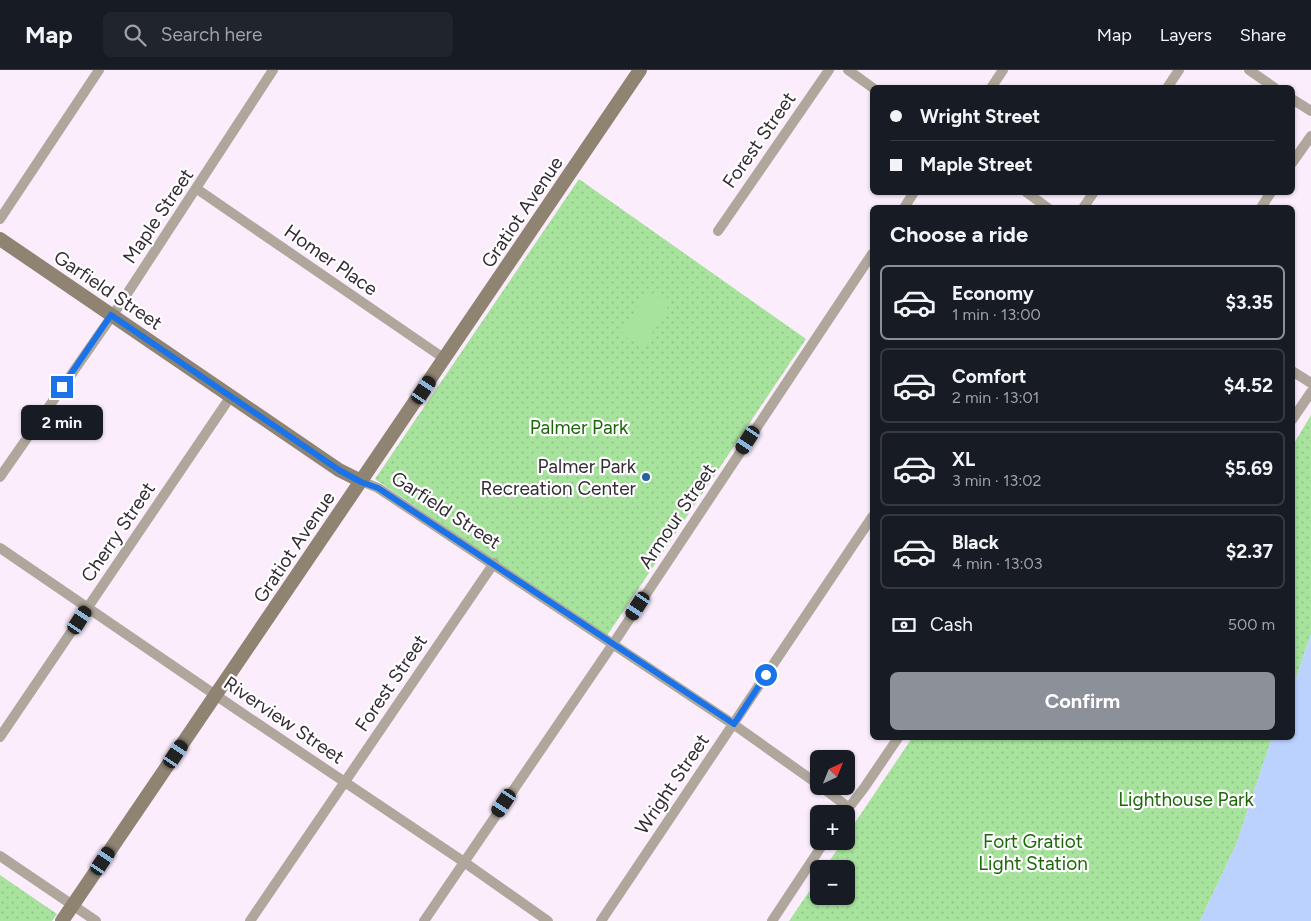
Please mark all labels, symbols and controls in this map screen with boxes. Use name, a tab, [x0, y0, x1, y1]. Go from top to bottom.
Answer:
search box	[103, 12, 453, 57]
text: Map	[25, 20, 73, 49]
icon: search	[121, 21, 149, 49]
text: Search here	[161, 23, 262, 46]
text: Map	[1097, 24, 1132, 46]
text: Layers	[1160, 24, 1212, 46]
text: Share	[1240, 24, 1286, 46]
street label: Forest Street	[717, 88, 801, 192]
text: Wright Street	[920, 105, 1040, 128]
street label: Gratiot Avenue	[476, 152, 568, 272]
text: Maple Street	[920, 153, 1033, 176]
street label: Maple Street	[118, 164, 198, 268]
street label: Homer Place	[280, 219, 382, 301]
text: Choose a ride	[890, 221, 1028, 248]
street label: Garfield Street	[50, 245, 166, 335]
icon: car	[892, 280, 937, 325]
text: Economy	[952, 282, 1034, 305]
text: $3.35	[1226, 291, 1273, 314]
text: 1 min · 13:00	[952, 305, 1041, 324]
icon: car	[892, 363, 937, 408]
text: Comfort	[952, 365, 1027, 388]
car	[409, 373, 438, 407]
text: $4.52	[1224, 374, 1273, 397]
route end	[51, 376, 73, 398]
text: 2 min · 13:01	[952, 388, 1039, 407]
callout: 2 min	[21, 404, 103, 440]
text: 2 min	[42, 413, 82, 432]
park label: Palmer Park	[530, 416, 629, 439]
car	[733, 423, 762, 457]
icon: car	[892, 446, 937, 491]
text: XL	[952, 448, 975, 471]
place label: Palmer Park Recreation Center	[480, 455, 637, 500]
text: $5.69	[1225, 457, 1273, 480]
street label: Armour Street	[634, 459, 720, 573]
street label: Garfield Street	[387, 466, 505, 554]
marker: Palmer Park Recreation Center	[640, 471, 652, 483]
text: 3 min · 13:02	[952, 471, 1041, 490]
street label: Cherry Street	[76, 478, 160, 586]
street label: Gratiot Avenue	[248, 487, 340, 607]
icon: car	[892, 529, 937, 574]
text: Black	[952, 531, 999, 554]
text: $2.37	[1226, 540, 1273, 563]
text: 4 min · 13:03	[952, 554, 1042, 573]
car	[623, 589, 652, 623]
car	[65, 603, 94, 637]
icon: cash	[890, 611, 918, 639]
text: Cash	[930, 613, 973, 636]
text: 500 m	[1228, 615, 1275, 634]
street label: Forest Street	[350, 630, 432, 736]
route start	[755, 664, 777, 686]
street label: Riverview Street	[220, 671, 348, 769]
button: Confirm	[890, 672, 1275, 730]
street label: Wright Street	[630, 730, 714, 838]
car	[161, 737, 190, 771]
north arrow	[810, 750, 855, 795]
map controls	[810, 750, 855, 905]
car	[489, 786, 518, 820]
park label: Lighthouse Park	[1118, 788, 1255, 811]
button: +	[810, 805, 855, 850]
park label: Fort Gratiot Light Station	[978, 830, 1088, 875]
car	[88, 844, 117, 878]
button: −	[810, 860, 855, 905]

